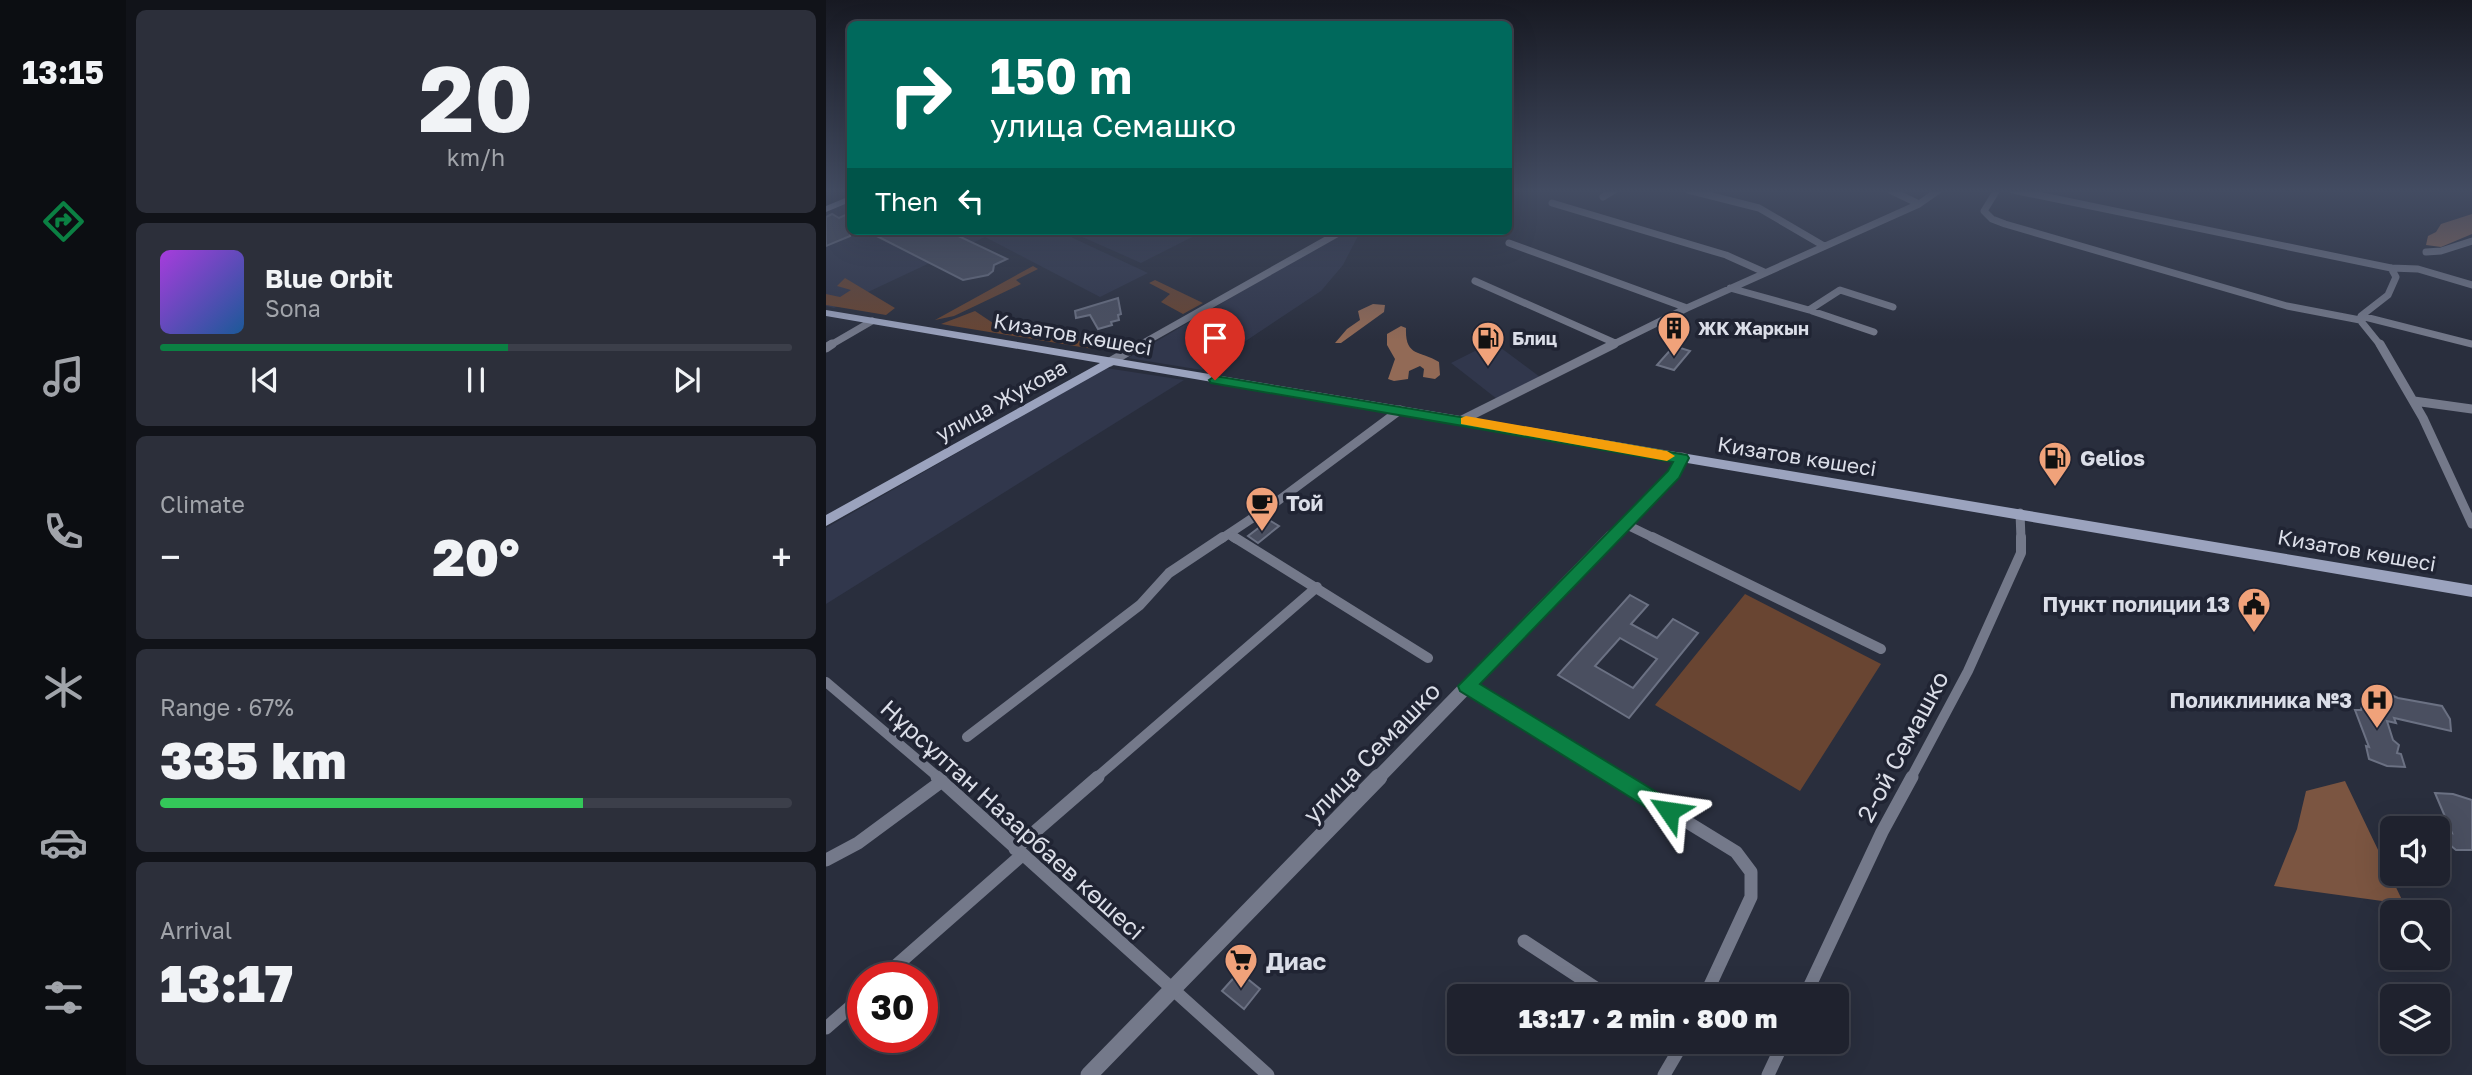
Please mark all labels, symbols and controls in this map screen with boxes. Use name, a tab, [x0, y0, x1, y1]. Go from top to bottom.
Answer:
text: 20	[419, 43, 533, 152]
text: 150 m	[990, 46, 1132, 105]
icon: right	[875, 49, 966, 140]
text: 13:15	[22, 53, 104, 91]
text: улица Семашко	[990, 106, 1236, 144]
text: km/h	[447, 143, 505, 171]
icon: left	[952, 182, 990, 220]
text: Then	[875, 186, 938, 217]
icon: directions	[39, 197, 88, 246]
text: Blue Orbit	[265, 263, 393, 294]
text: Sona	[265, 294, 321, 322]
street label: Кизатов көшесі	[992, 307, 1154, 361]
pin	[1185, 308, 1245, 380]
building icon: ЖК Жаркын	[1655, 309, 1693, 358]
place label: ЖК Жаркын	[1698, 317, 1809, 339]
icon: arrive	[1196, 319, 1234, 357]
fuel station icon: Блиц	[1469, 319, 1507, 368]
place label: Блиц	[1512, 327, 1557, 349]
icon: music	[39, 352, 88, 401]
street label: улица Жукова	[931, 353, 1071, 447]
icon: previous	[246, 361, 284, 399]
icon: pause	[457, 361, 495, 399]
icon: next	[668, 361, 706, 399]
street label: Кизатов көшесі	[1716, 431, 1878, 481]
fuel station icon: Gelios	[2036, 439, 2074, 488]
place label: Gelios	[2080, 445, 2145, 471]
cafe icon: Той	[1243, 484, 1281, 533]
text: Climate	[160, 490, 245, 518]
place label: Той	[1286, 490, 1323, 516]
icon: phone	[39, 507, 88, 556]
street label: Кизатов көшесі	[2276, 523, 2438, 577]
text: 20°	[433, 525, 519, 587]
text: −	[160, 534, 181, 579]
text: +	[771, 534, 792, 579]
public building icon: Пункт полиции 13	[2235, 585, 2273, 634]
place label: Пункт полиции 13	[2042, 591, 2230, 617]
icon: climate	[39, 663, 88, 712]
street label: 2-ой Семашко	[1850, 666, 1954, 826]
street label: улица Семашко	[1296, 676, 1446, 828]
hospital icon: Поликлиника №3	[2358, 681, 2396, 730]
place label: Поликлиника №3	[2170, 687, 2352, 713]
text: Range · 67%	[160, 693, 294, 721]
street label: Нұрсұлтан Назарбаев көшесі	[874, 693, 1151, 946]
text: 335 km	[160, 728, 347, 790]
position arrow	[1632, 774, 1706, 848]
map controls	[2380, 816, 2450, 1054]
button: sound	[2380, 816, 2450, 886]
icon: car	[39, 818, 88, 867]
button: search	[2380, 900, 2450, 970]
text: Arrival	[160, 916, 232, 944]
supermarket icon: Диас	[1222, 941, 1260, 990]
place label: Диас	[1266, 946, 1327, 975]
text: 13:17	[160, 951, 293, 1013]
speed limit sign: 30	[847, 962, 938, 1053]
icon: filters	[39, 973, 88, 1022]
button: layers	[2380, 984, 2450, 1054]
text: 13:17 · 2 min · 800 m	[1519, 1003, 1777, 1034]

